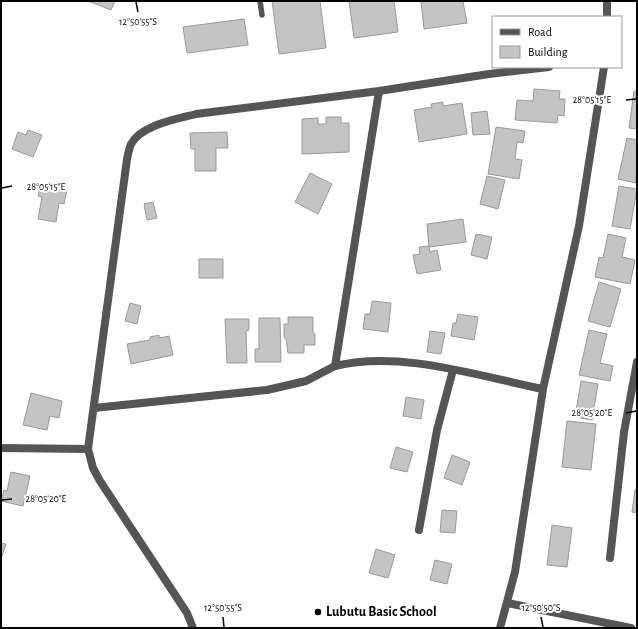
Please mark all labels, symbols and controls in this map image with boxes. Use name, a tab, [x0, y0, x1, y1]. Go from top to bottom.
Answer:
legend	[492, 16, 622, 68]
text: 12°50'55"S	[119, 17, 157, 27]
text: Road	[528, 26, 552, 38]
text: Building	[528, 46, 568, 58]
text: 28°05'15"E	[573, 95, 611, 105]
text: 28°05'15"E	[27, 182, 65, 192]
text: 28°05'20"E	[572, 408, 613, 418]
text: 28°05'20"E	[26, 494, 67, 504]
text: 12°50'55"S	[204, 603, 242, 613]
text: 12°50'50"S	[521, 603, 561, 613]
place label: Lubutu Basic School	[326, 605, 437, 619]
marker: Lubutu Basic School	[313, 607, 323, 617]

